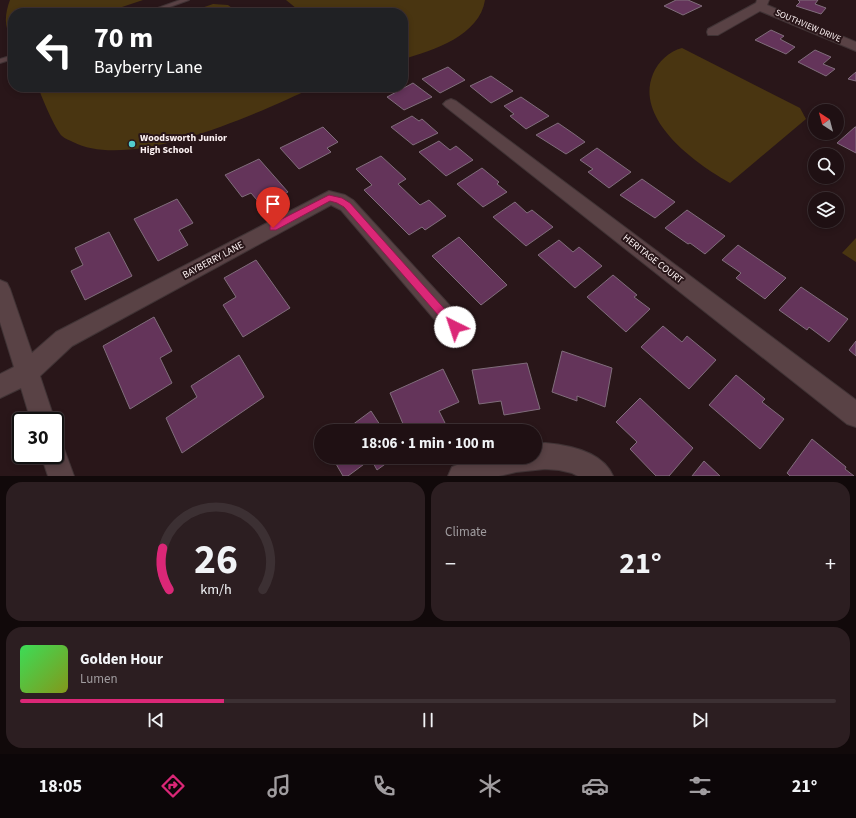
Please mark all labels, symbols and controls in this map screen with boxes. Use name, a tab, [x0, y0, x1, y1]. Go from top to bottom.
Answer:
street label: SOUTHVIEW DRIVE	[773, 6, 843, 46]
text: 70 m	[94, 18, 153, 58]
icon: left	[28, 24, 80, 76]
text: Bayberry Lane	[94, 55, 203, 80]
north arrow	[808, 104, 844, 140]
map controls	[808, 104, 844, 228]
place label: Woodsworth Junior High School	[140, 131, 227, 157]
marker: Woodsworth Junior High School	[127, 139, 137, 149]
button: search	[808, 148, 844, 184]
pin	[256, 187, 290, 228]
button: layers	[808, 192, 844, 228]
icon: arrive	[262, 193, 284, 215]
street label: HERITAGE COURT	[620, 231, 687, 287]
street label: BAYBERRY LANE	[180, 238, 246, 282]
position arrow	[434, 306, 476, 348]
speed limit sign: 30	[12, 412, 64, 464]
text: 18:06 · 1 min · 100 m	[361, 433, 495, 454]
text: Climate	[445, 523, 487, 541]
text: 26	[194, 529, 237, 589]
text: 21°	[619, 542, 662, 585]
text: −	[445, 548, 456, 580]
text: +	[825, 548, 836, 580]
text: km/h	[200, 578, 231, 599]
text: Golden Hour	[80, 649, 163, 670]
text: Lumen	[80, 670, 118, 688]
icon: previous	[145, 709, 167, 731]
icon: pause	[417, 709, 439, 731]
icon: next	[689, 709, 711, 731]
icon: directions	[159, 772, 187, 800]
icon: music	[265, 772, 293, 800]
icon: phone	[370, 772, 398, 800]
icon: climate	[476, 772, 504, 800]
icon: car	[581, 772, 609, 800]
icon: filters	[686, 772, 714, 800]
text: 18:05	[39, 774, 82, 799]
text: 21°	[792, 774, 817, 799]

